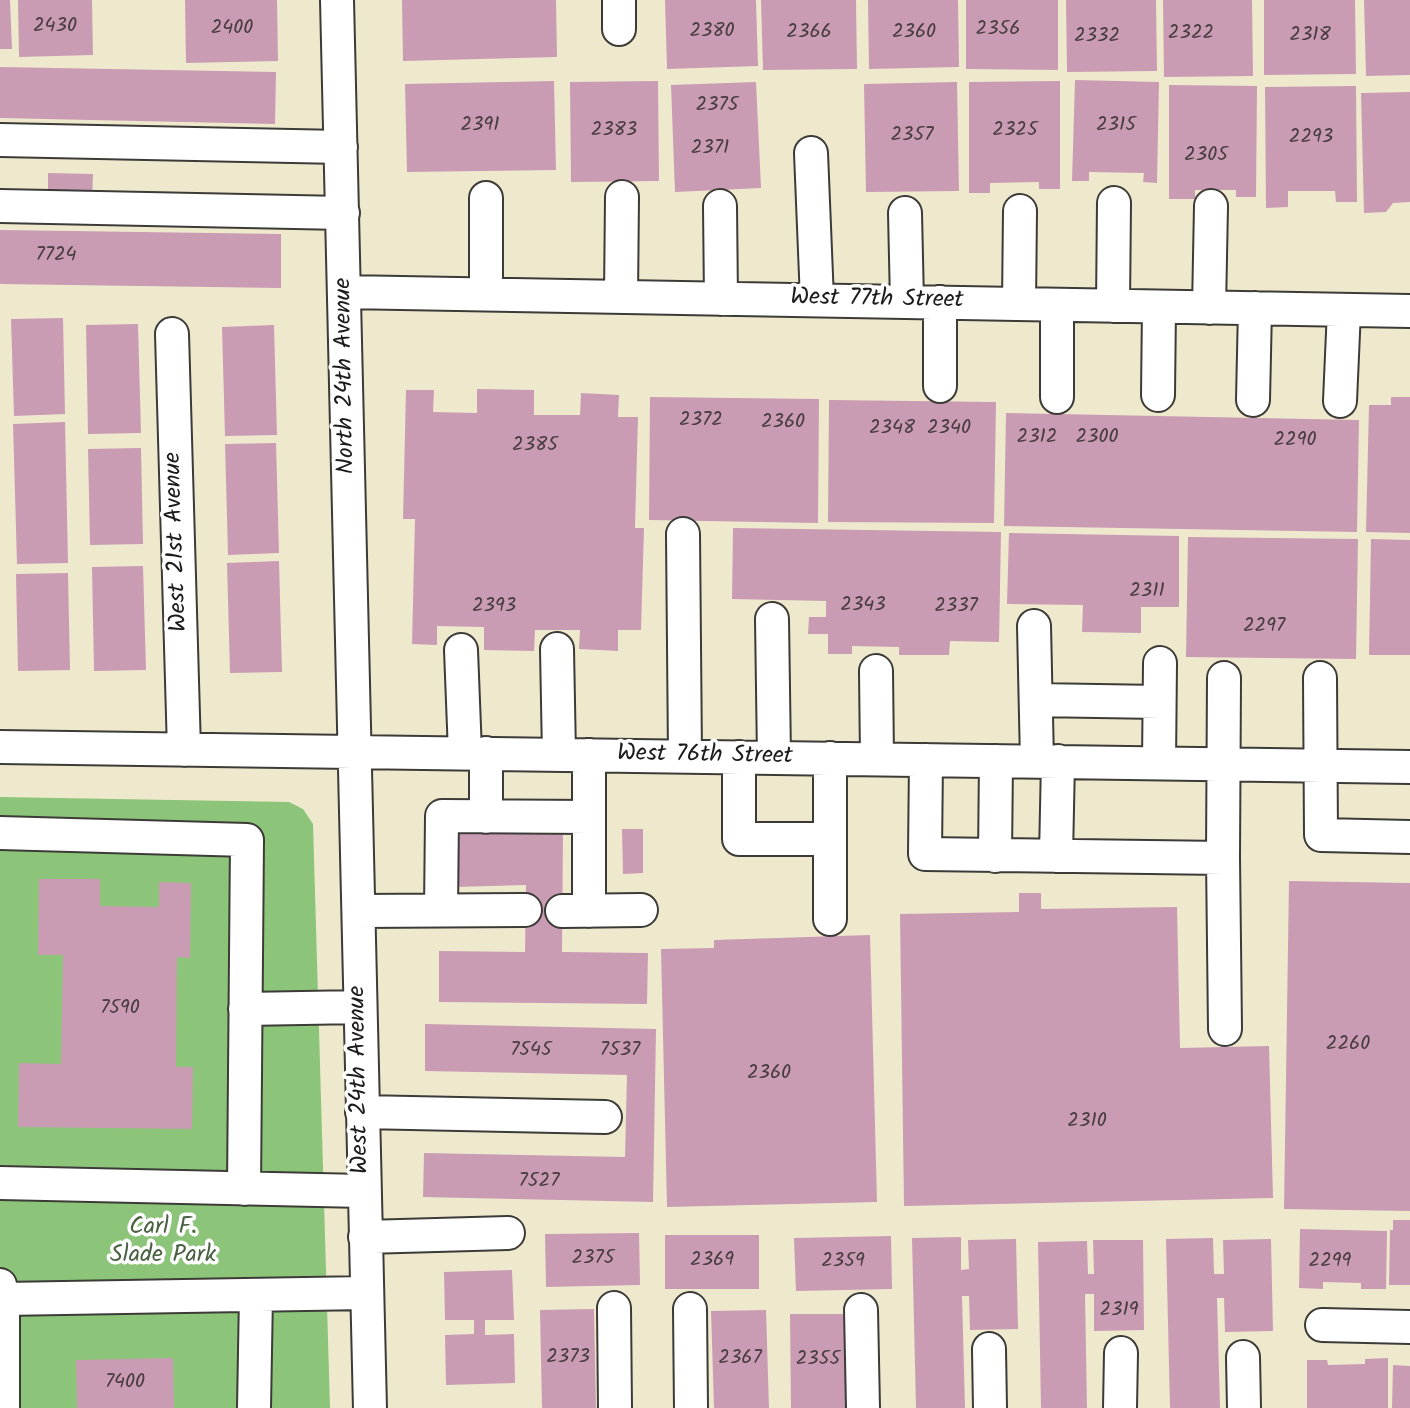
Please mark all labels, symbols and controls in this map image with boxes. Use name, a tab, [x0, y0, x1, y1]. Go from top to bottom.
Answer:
house number: 2430	[33, 16, 77, 40]
house number: 2400	[211, 18, 253, 42]
house number: 2356	[976, 19, 1020, 43]
house number: 2380	[689, 21, 735, 45]
house number: 2366	[786, 22, 832, 46]
house number: 2360	[892, 22, 936, 46]
house number: 2322	[1168, 23, 1214, 47]
house number: 2318	[1289, 25, 1331, 49]
house number: 2332	[1074, 26, 1120, 50]
house number: 2375	[696, 95, 738, 119]
house number: 2391	[460, 115, 500, 139]
house number: 2315	[1096, 115, 1136, 139]
house number: 2383	[591, 120, 637, 144]
house number: 2325	[992, 120, 1038, 144]
house number: 2357	[891, 125, 933, 149]
house number: 2293	[1289, 127, 1333, 151]
house number: 2371	[691, 138, 729, 162]
house number: 2305	[1184, 145, 1228, 169]
house number: 7724	[35, 245, 77, 269]
street label: North 24th Avenue	[331, 278, 363, 474]
street label: West 77th Street	[790, 285, 964, 317]
house number: 2372	[679, 410, 723, 434]
house number: 2360	[761, 412, 805, 436]
house number: 2348	[869, 418, 915, 442]
house number: 2340	[927, 418, 971, 442]
house number: 2312	[1017, 427, 1057, 451]
house number: 2300	[1075, 427, 1119, 451]
house number: 2290	[1274, 430, 1316, 454]
house number: 2385	[512, 435, 558, 459]
street label: West 21st Avenue	[160, 452, 196, 632]
house number: 2311	[1129, 581, 1165, 605]
house number: 2343	[840, 595, 886, 619]
house number: 2393	[472, 596, 516, 620]
house number: 2337	[934, 596, 978, 620]
house number: 2297	[1243, 616, 1285, 640]
street label: West 76th Street	[617, 741, 793, 773]
street label: West 24th Avenue	[345, 986, 377, 1174]
house number: 7590	[100, 998, 140, 1022]
house number: 2260	[1326, 1034, 1370, 1058]
house number: 7545	[510, 1040, 552, 1064]
house number: 7537	[600, 1040, 640, 1064]
house number: 2360	[747, 1063, 791, 1087]
house number: 2310	[1067, 1111, 1107, 1135]
house number: 7527	[519, 1171, 559, 1195]
park label: Carl F. Slade Park	[110, 1215, 216, 1271]
house number: 2375	[572, 1248, 614, 1272]
house number: 2369	[690, 1250, 734, 1274]
house number: 2359	[821, 1251, 865, 1275]
house number: 2299	[1309, 1251, 1351, 1275]
house number: 2319	[1099, 1300, 1139, 1324]
house number: 2373	[546, 1347, 590, 1371]
house number: 2367	[718, 1348, 762, 1372]
house number: 2355	[796, 1349, 840, 1373]
house number: 7400	[105, 1372, 145, 1396]

